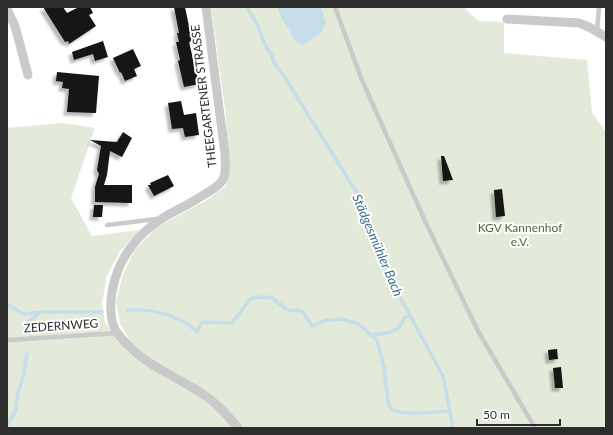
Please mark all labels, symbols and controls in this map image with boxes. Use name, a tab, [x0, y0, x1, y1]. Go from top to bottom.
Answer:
street label: THEEGARTENER STRASSE	[187, 24, 220, 168]
water label: Städgesmühler Bach	[349, 191, 407, 299]
park label: KGV Kannenhof e.V.	[478, 220, 563, 249]
street label: ZEDERNWEG	[23, 315, 99, 336]
scale bar	[477, 401, 560, 427]
text: 50 m	[483, 407, 510, 422]

